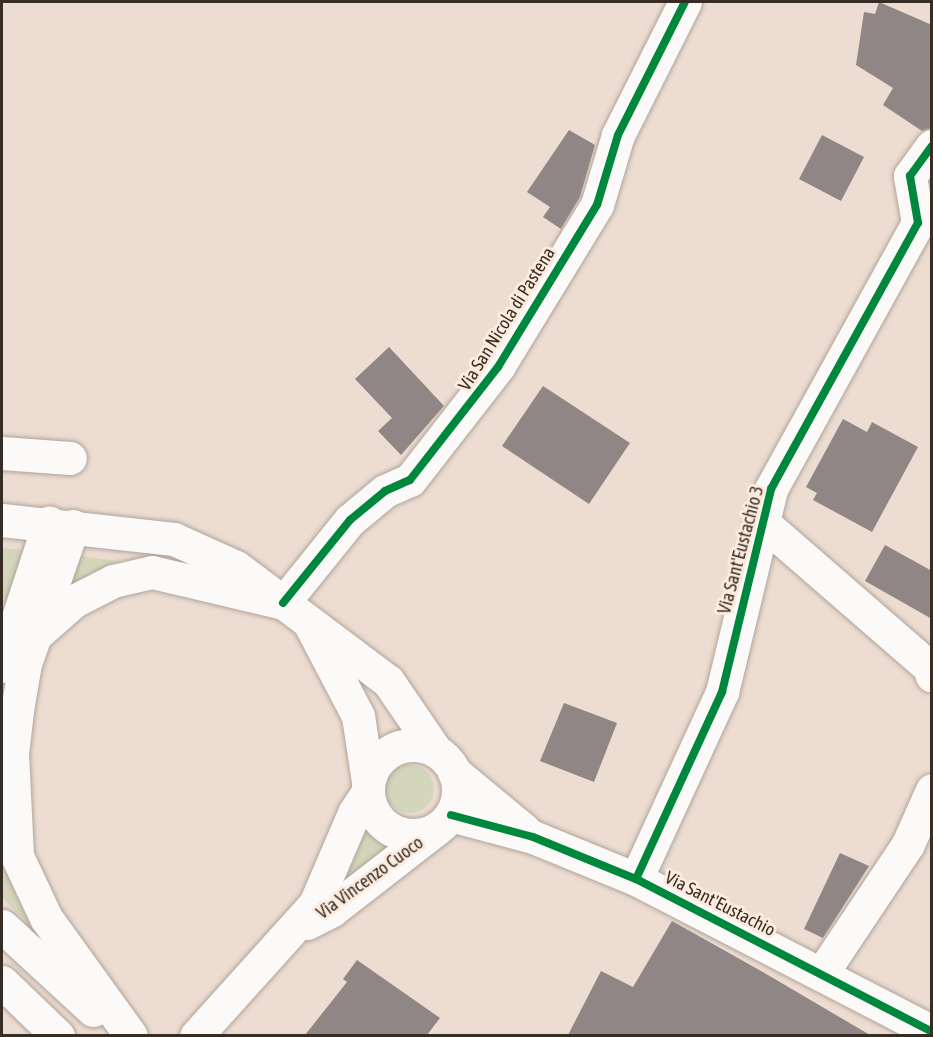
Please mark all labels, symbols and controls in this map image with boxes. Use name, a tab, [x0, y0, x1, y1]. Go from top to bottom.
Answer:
street label: Via San Nicola di Pastena	[454, 243, 560, 395]
street label: Via Sant'Eustachio 3	[714, 484, 768, 616]
street label: Via Vincenzo Cuoco	[312, 832, 428, 924]
street label: Via Sant'Eustachio	[661, 867, 779, 941]

